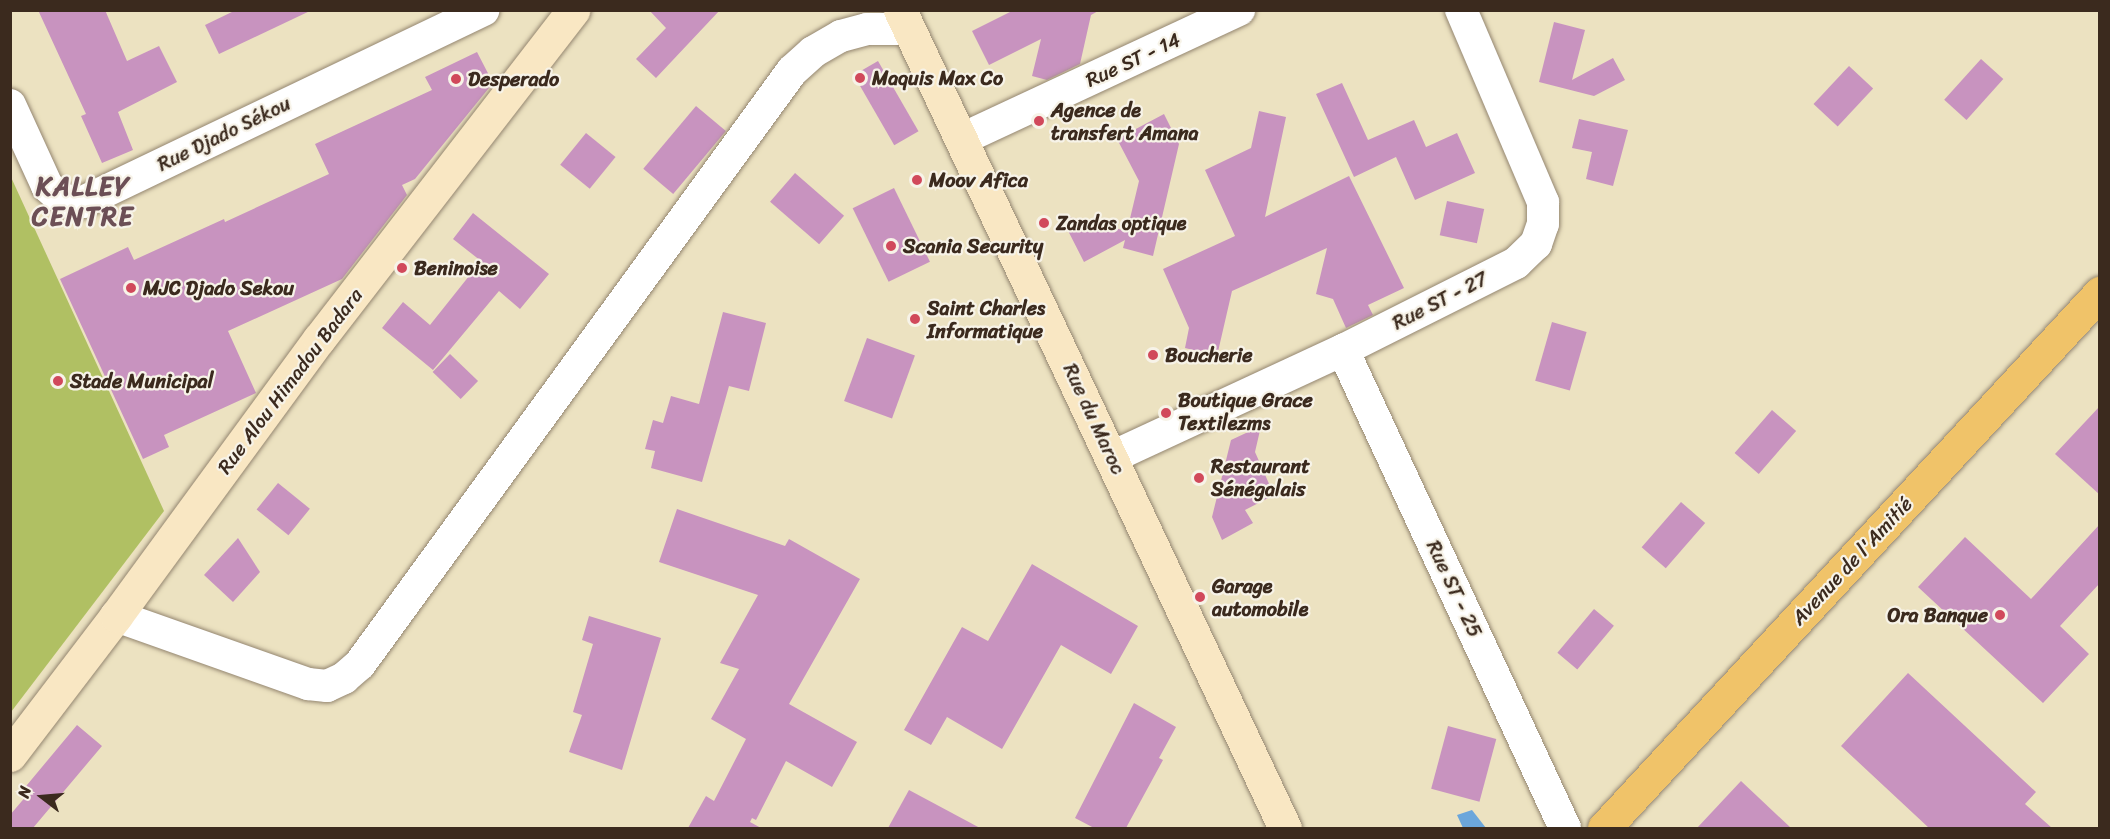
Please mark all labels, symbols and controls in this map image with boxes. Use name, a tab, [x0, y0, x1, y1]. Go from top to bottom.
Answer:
street label: Rue ST - 14	[1082, 28, 1184, 92]
place label: Maquis Max Co	[872, 66, 1003, 90]
place label: Desperado	[468, 67, 559, 91]
marker: Maquis Max Co	[853, 71, 867, 85]
marker: Desperado	[449, 72, 463, 86]
street label: Rue Djado Sékou	[153, 91, 295, 177]
place label: Agence de transfert Amana	[1051, 98, 1198, 145]
marker: Agence de transfert Amana	[1032, 114, 1046, 128]
place label: Moov Afica	[929, 168, 1028, 192]
district label: KALLEY CENTRE	[32, 171, 134, 232]
marker: Moov Afica	[910, 173, 924, 187]
place label: Zandas optique	[1056, 211, 1187, 235]
marker: Zandas optique	[1037, 216, 1051, 230]
place label: Scania Security	[903, 234, 1043, 258]
marker: Scania Security	[884, 239, 898, 253]
place label: Beninoise	[414, 256, 498, 280]
marker: Beninoise	[395, 261, 409, 275]
street label: Rue ST - 27	[1388, 267, 1492, 335]
place label: MJC Djado Sekou	[143, 276, 295, 300]
marker: MJC Djado Sekou	[124, 281, 138, 295]
street label: Rue Alou Himadou Badara	[212, 283, 368, 479]
place label: Saint Charles Informatique	[927, 296, 1046, 343]
marker: Saint Charles Informatique	[908, 312, 922, 326]
place label: Boucherie	[1165, 343, 1253, 367]
marker: Boucherie	[1146, 348, 1160, 362]
street label: Rue du Maroc	[1058, 360, 1130, 478]
place label: Stade Municipal	[70, 369, 212, 393]
marker: Stade Municipal	[51, 374, 65, 388]
place label: Boutique Grace Textilezms	[1178, 389, 1313, 436]
marker: Boutique Grace Textilezms	[1159, 406, 1173, 420]
place label: Restaurant Sénégalais	[1211, 454, 1310, 501]
marker: Restaurant Sénégalais	[1192, 471, 1206, 485]
street label: Avenue de l'Amitié	[1787, 492, 1917, 630]
street label: Rue ST - 25	[1421, 536, 1487, 642]
place label: Garage automobile	[1212, 574, 1308, 621]
marker: Garage automobile	[1193, 590, 1207, 604]
place label: Ora Banque	[1888, 603, 1988, 627]
marker: Ora Banque	[1993, 608, 2007, 622]
north arrow	[12, 767, 72, 827]
text: N	[9, 783, 40, 801]

